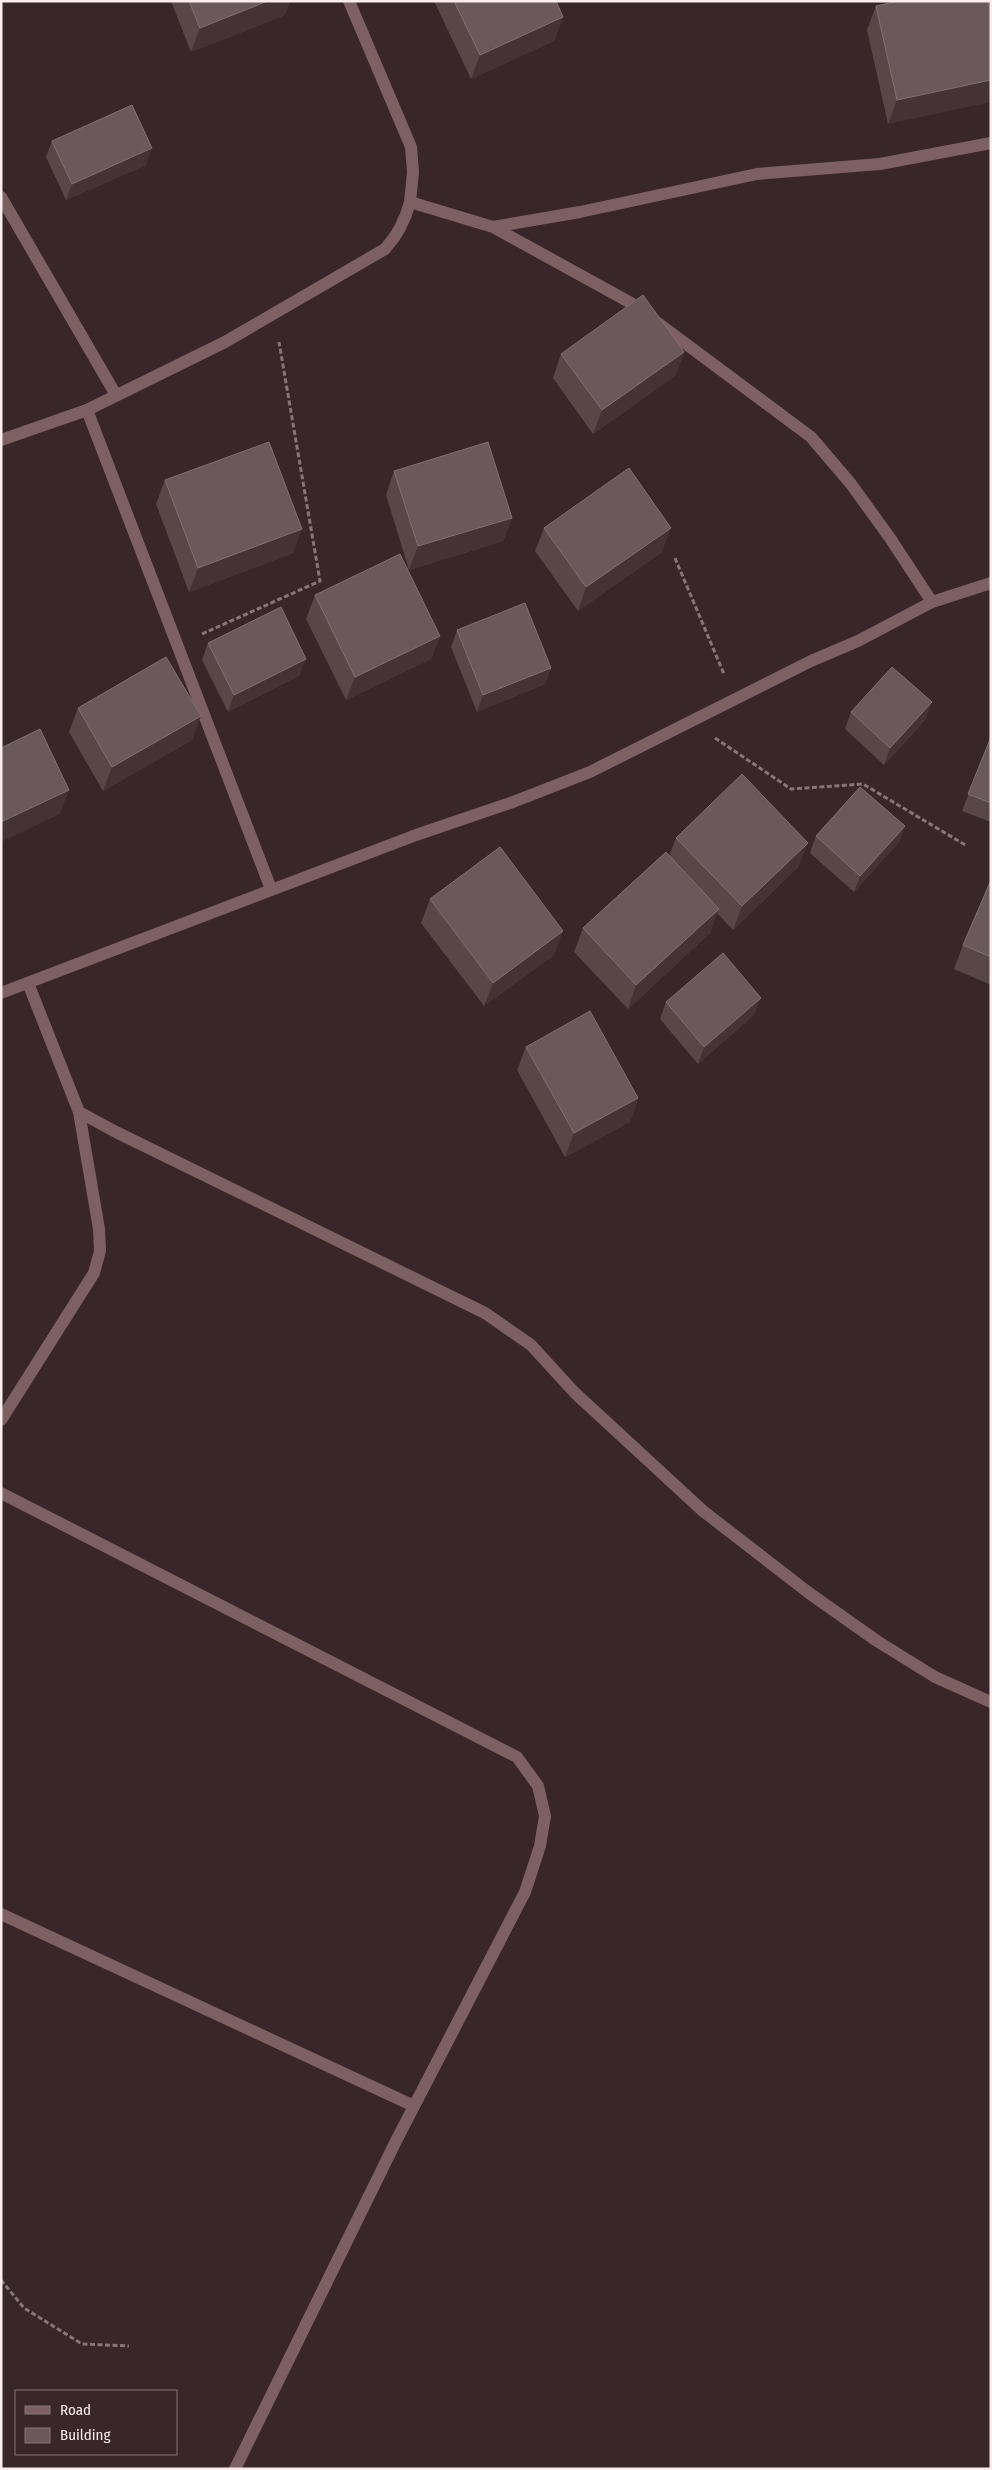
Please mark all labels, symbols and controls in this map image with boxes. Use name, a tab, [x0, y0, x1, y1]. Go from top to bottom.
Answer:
legend	[15, 2390, 178, 2455]
text: Road	[60, 2401, 91, 2419]
text: Building	[60, 2426, 111, 2444]

